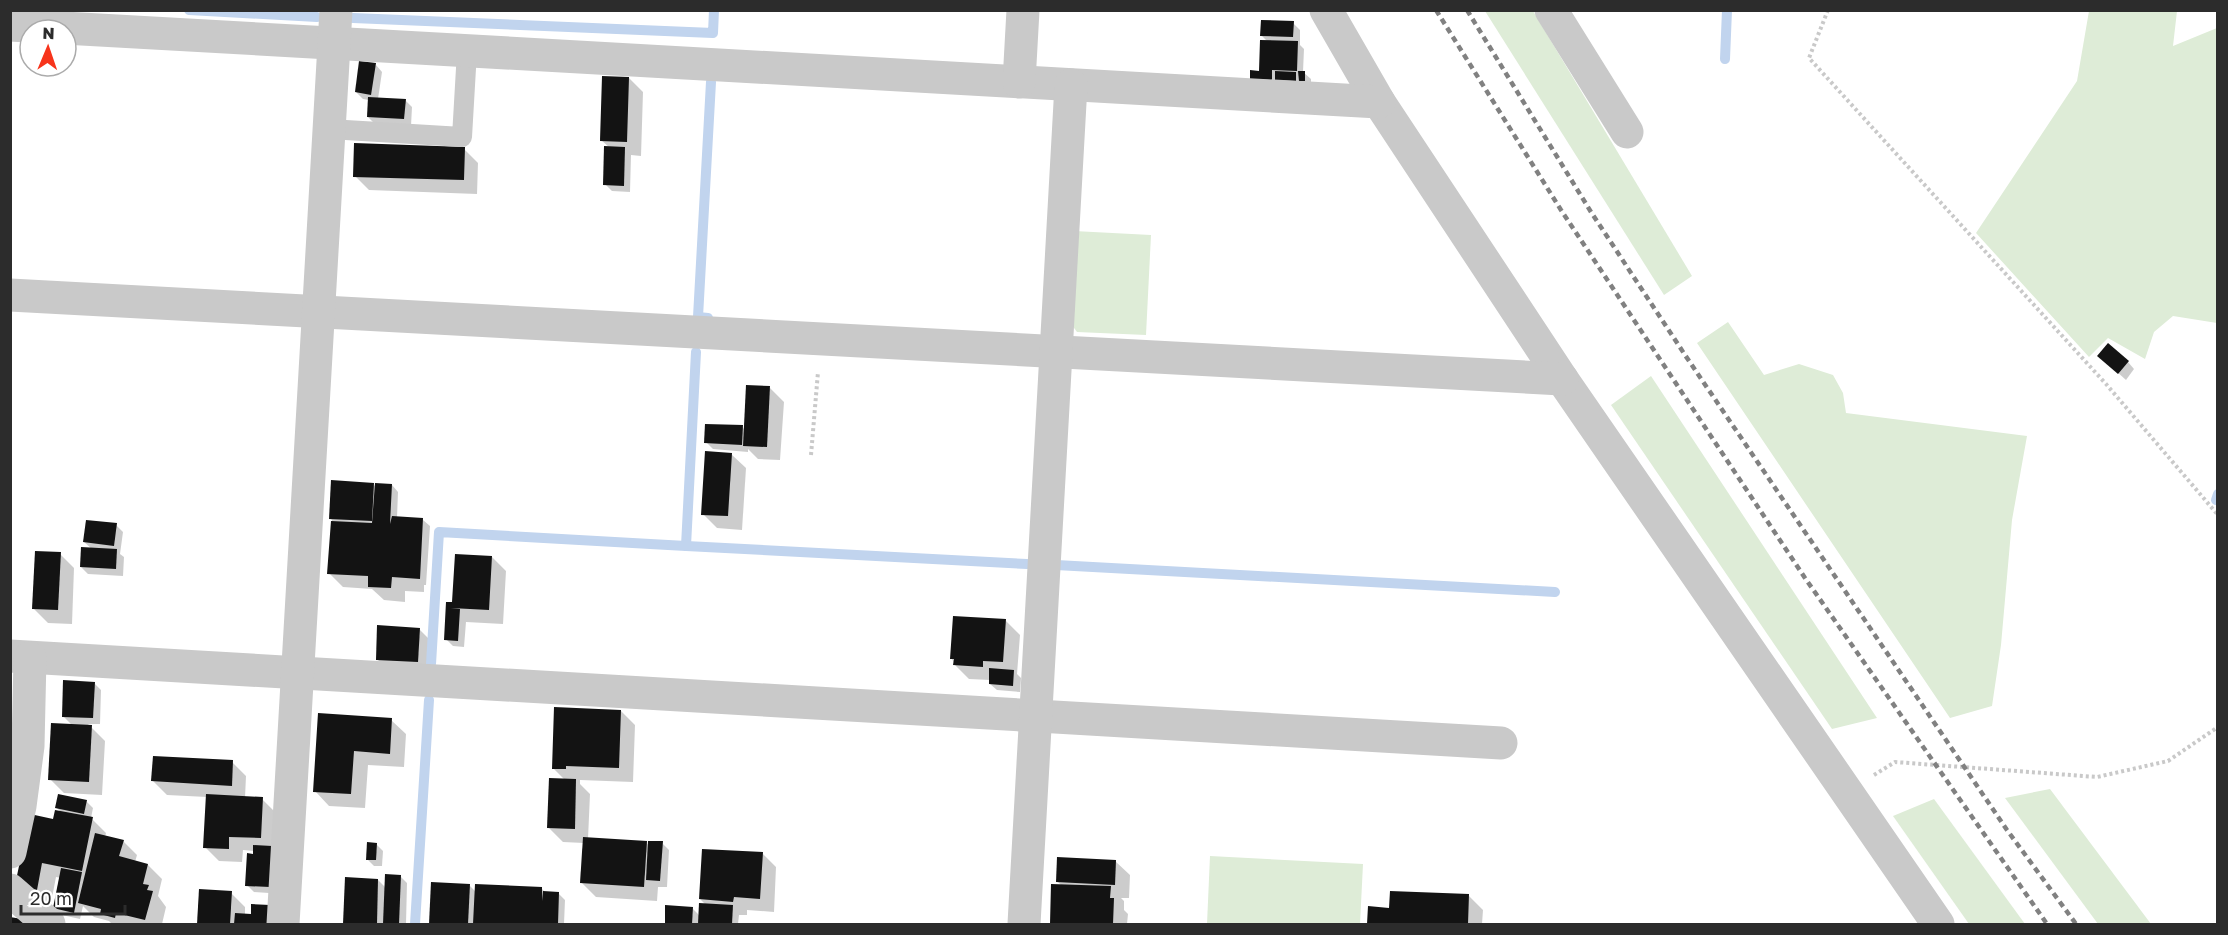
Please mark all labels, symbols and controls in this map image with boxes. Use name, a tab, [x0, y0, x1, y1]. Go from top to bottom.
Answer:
north arrow	[18, 18, 78, 78]
text: N	[42, 23, 55, 43]
scale bar	[21, 878, 124, 916]
text: 20 m	[30, 887, 72, 909]

